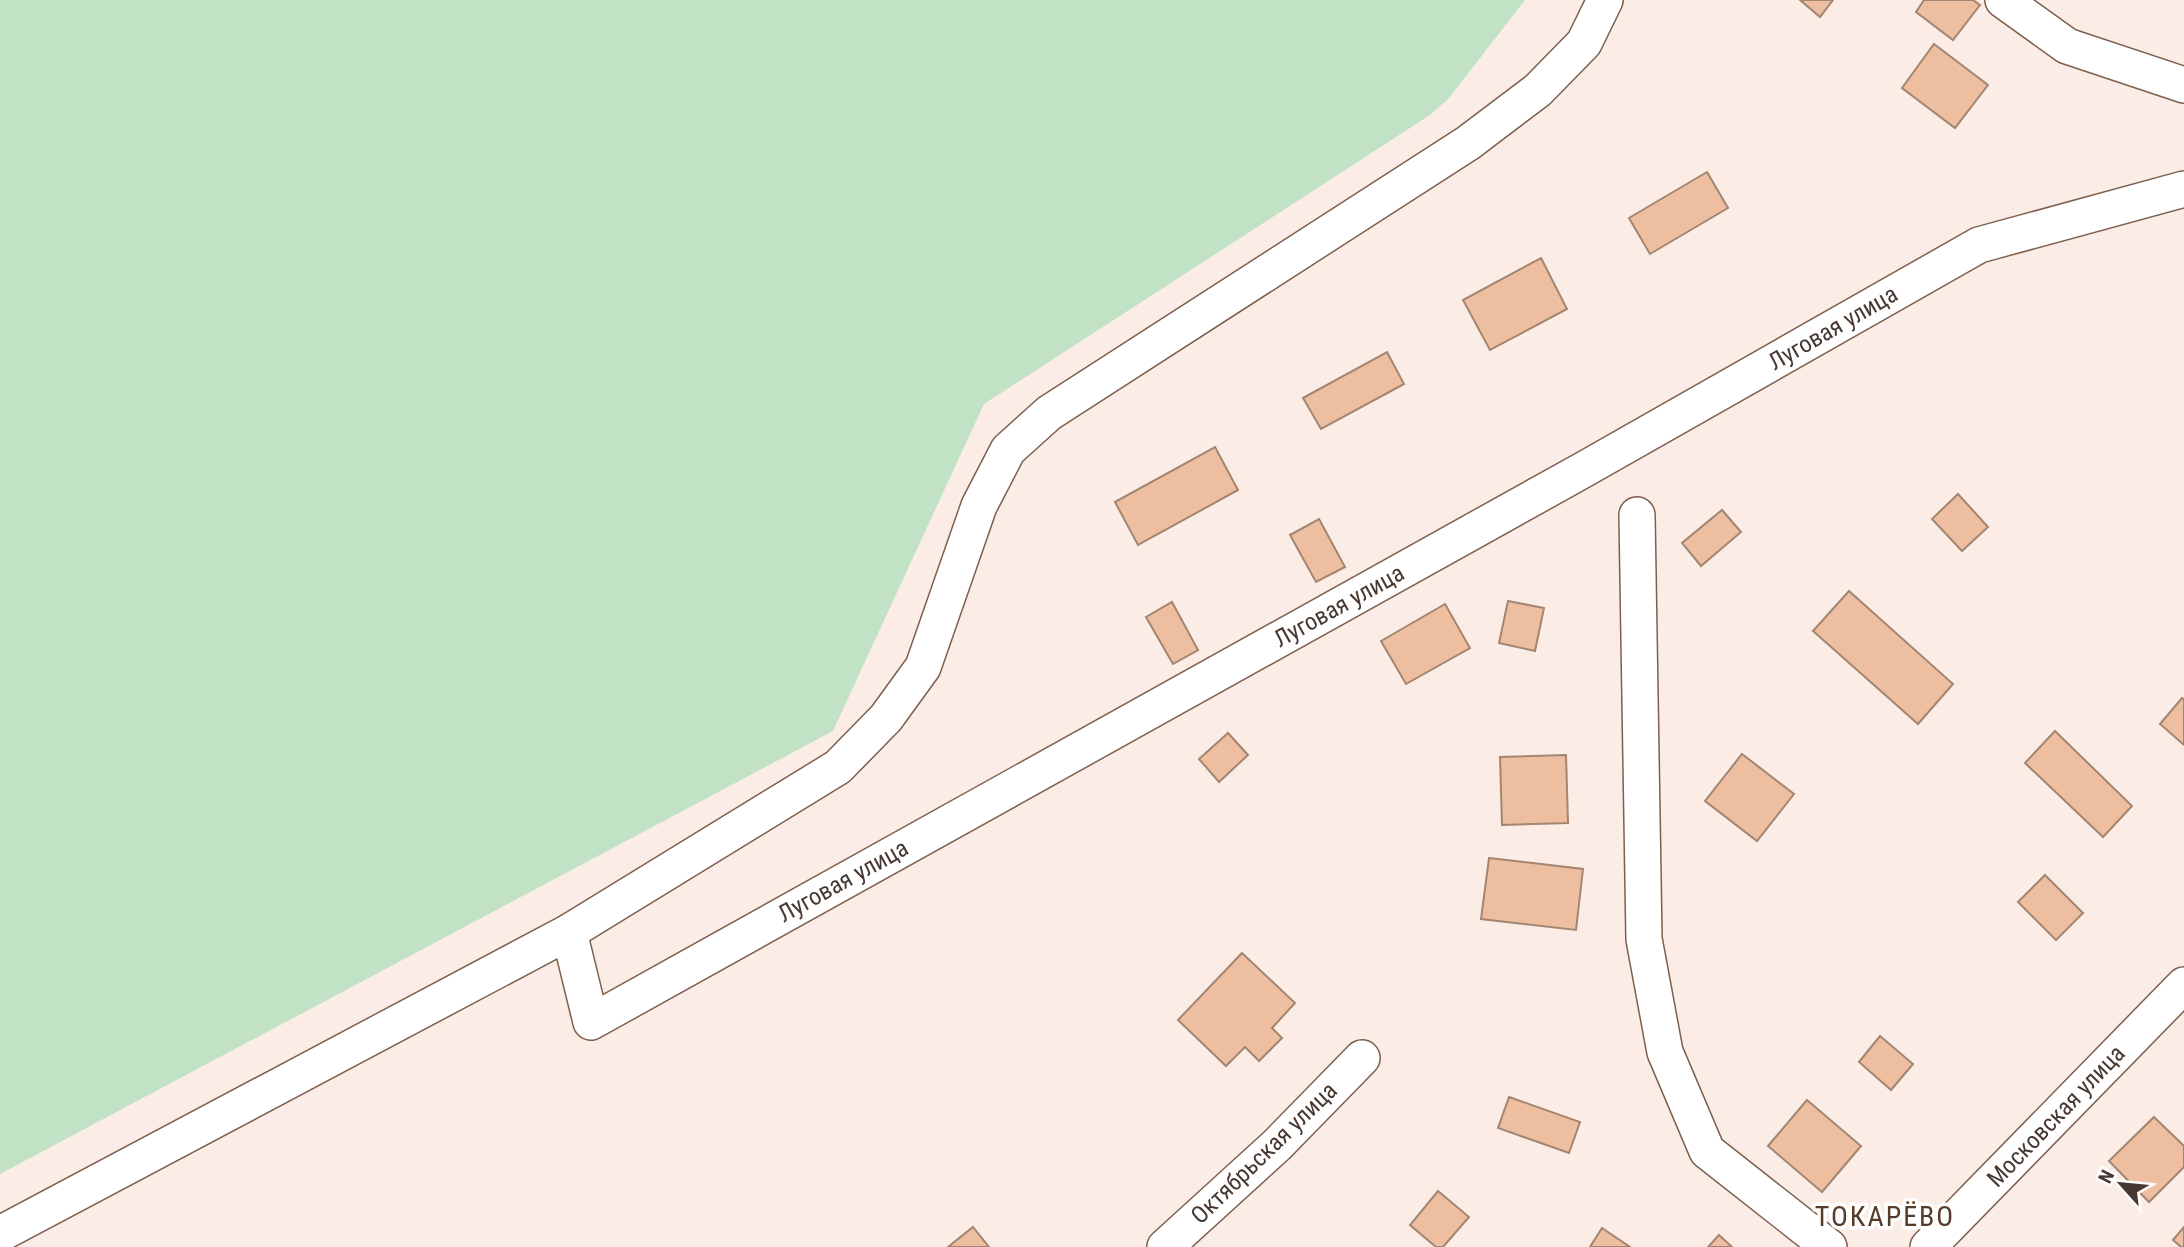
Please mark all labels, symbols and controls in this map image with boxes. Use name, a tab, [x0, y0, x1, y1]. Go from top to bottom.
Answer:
street label: Луговая улица	[1764, 280, 1902, 376]
street label: Луговая улица	[1269, 559, 1409, 653]
street label: Луговая улица	[773, 834, 913, 928]
street label: Московская улица	[1981, 1039, 2131, 1193]
street label: Октябрьская улица	[1185, 1076, 1343, 1230]
north arrow	[2086, 1149, 2156, 1219]
text: N	[2093, 1166, 2119, 1187]
district label: ТОКАРЁВО	[1815, 1200, 1955, 1233]

